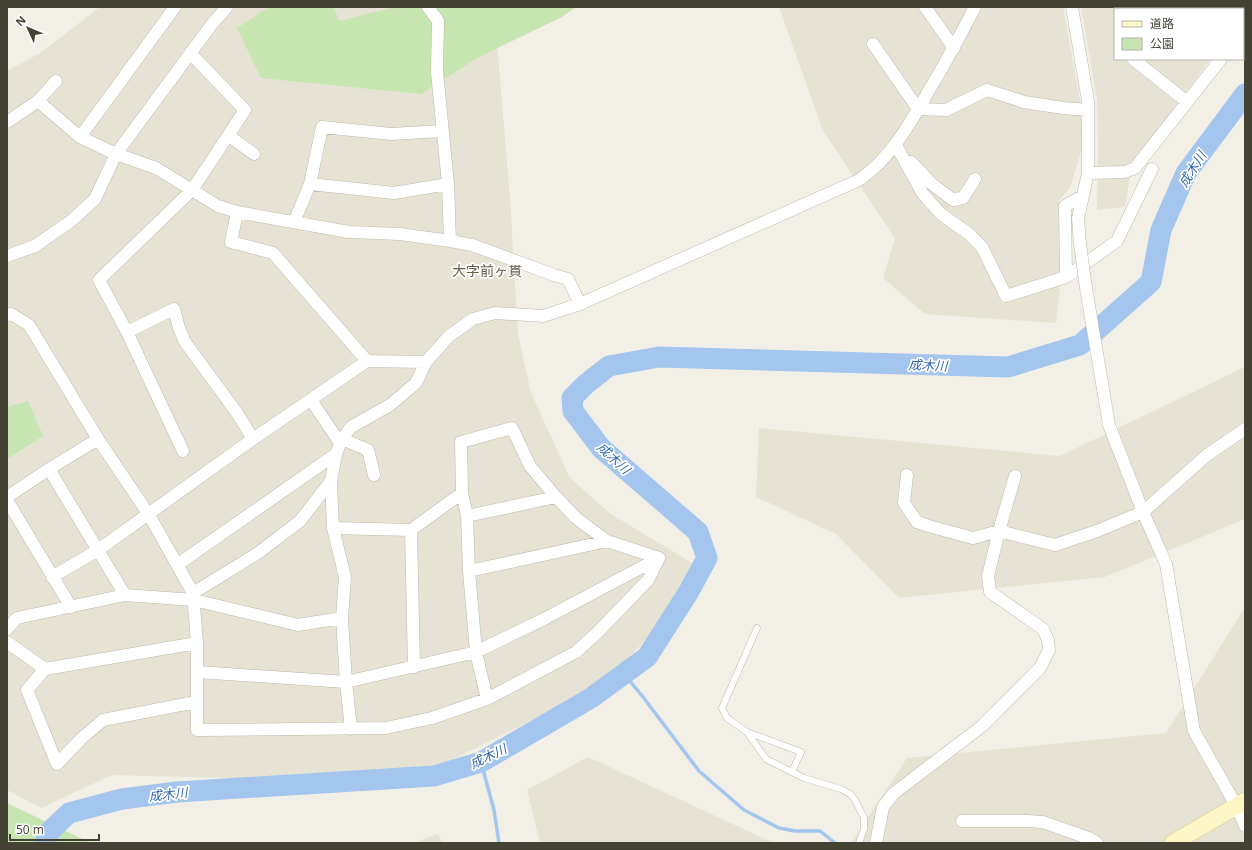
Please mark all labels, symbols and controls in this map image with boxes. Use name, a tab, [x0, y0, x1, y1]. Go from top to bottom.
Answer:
north arrow	[8, 8, 48, 48]
legend	[1114, 8, 1244, 60]
text: N	[12, 12, 29, 29]
text: 道路	[1150, 15, 1174, 32]
text: 公園	[1150, 35, 1174, 52]
water label: 成木川	[1174, 146, 1211, 190]
district label: 大字前ヶ貫	[452, 261, 522, 280]
water label: 成木川	[908, 355, 950, 375]
water label: 成木川	[594, 438, 636, 479]
water label: 成木川	[467, 738, 511, 773]
water label: 成木川	[148, 783, 190, 805]
scale bar	[10, 816, 99, 842]
text: 50 m	[16, 821, 44, 838]

